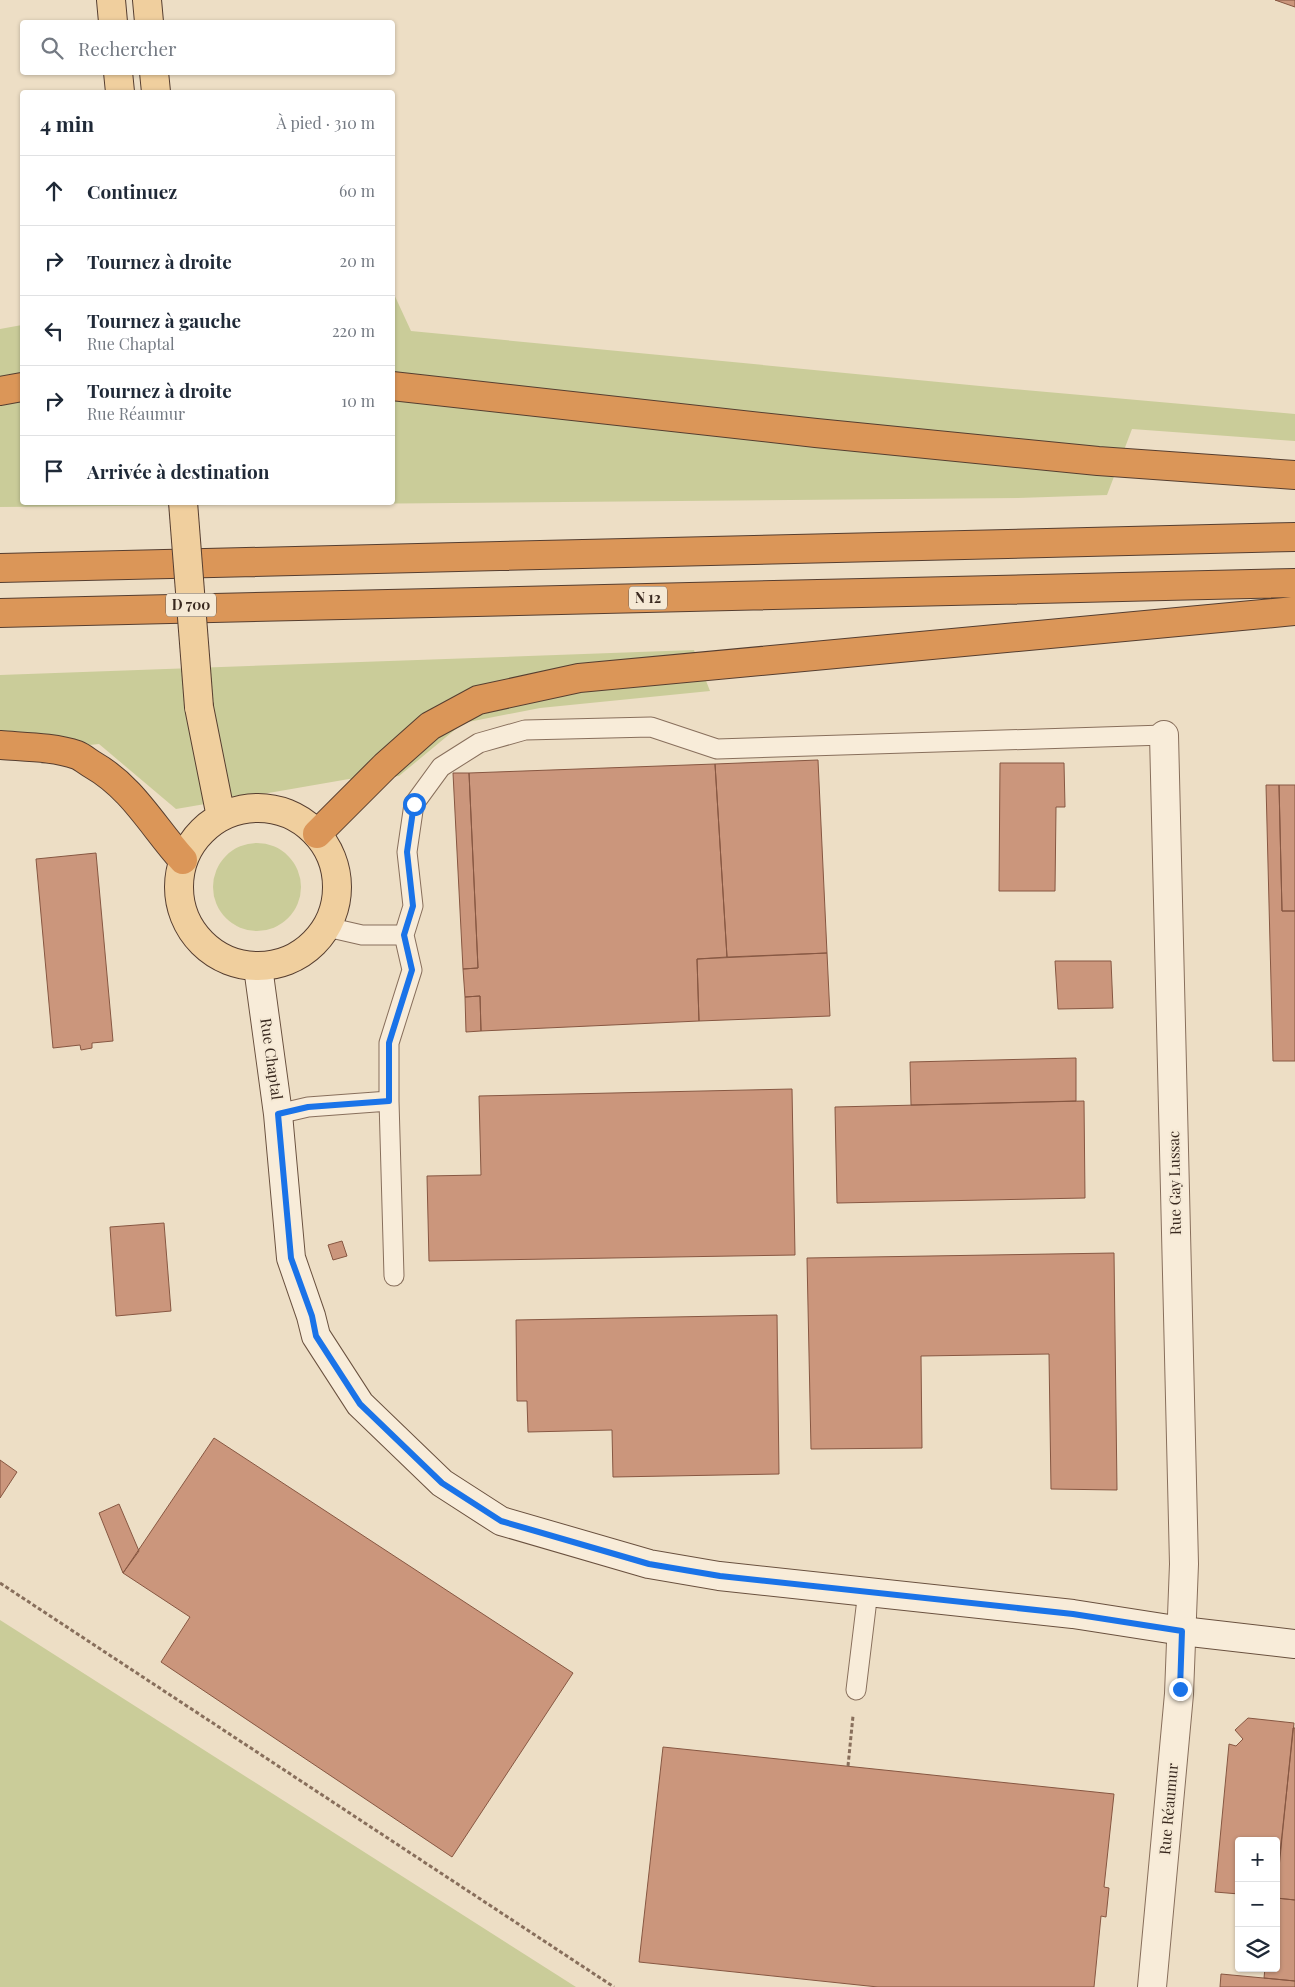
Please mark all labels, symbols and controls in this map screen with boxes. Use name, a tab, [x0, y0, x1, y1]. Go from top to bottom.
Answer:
search box	[20, 20, 395, 75]
icon: search	[38, 34, 66, 62]
text: Rechercher	[78, 35, 177, 61]
text: 4 min	[40, 109, 94, 137]
text: À pied · 310 m	[276, 112, 375, 133]
icon: ahead	[40, 177, 68, 205]
text: Continuez	[87, 178, 177, 204]
text: 60 m	[339, 180, 375, 201]
icon: right	[40, 247, 68, 275]
text: Tournez à droite	[87, 248, 232, 274]
text: 20 m	[340, 250, 375, 271]
text: Tournez à gauche	[87, 307, 241, 333]
icon: left	[40, 317, 68, 345]
text: 220 m	[332, 320, 375, 341]
text: Rue Chaptal	[87, 333, 175, 354]
text: Tournez à droite	[87, 377, 232, 403]
icon: right	[40, 387, 68, 415]
text: 10 m	[341, 390, 375, 411]
text: Rue Réaumur	[87, 403, 185, 424]
icon: arrive	[40, 457, 68, 485]
text: Arrivée à destination	[87, 458, 269, 484]
road number: N 12	[629, 586, 667, 610]
road number: D 700	[166, 594, 216, 616]
route start	[403, 793, 426, 816]
street label: Rue Chaptal	[256, 1017, 288, 1101]
street label: Rue Gay Lussac	[1163, 1131, 1185, 1235]
route end	[1169, 1678, 1192, 1701]
street label: Rue Réaumur	[1154, 1762, 1182, 1856]
map controls	[1235, 1837, 1280, 1972]
button: +	[1235, 1837, 1280, 1882]
button: −	[1235, 1882, 1280, 1927]
button: layers	[1235, 1927, 1280, 1972]

